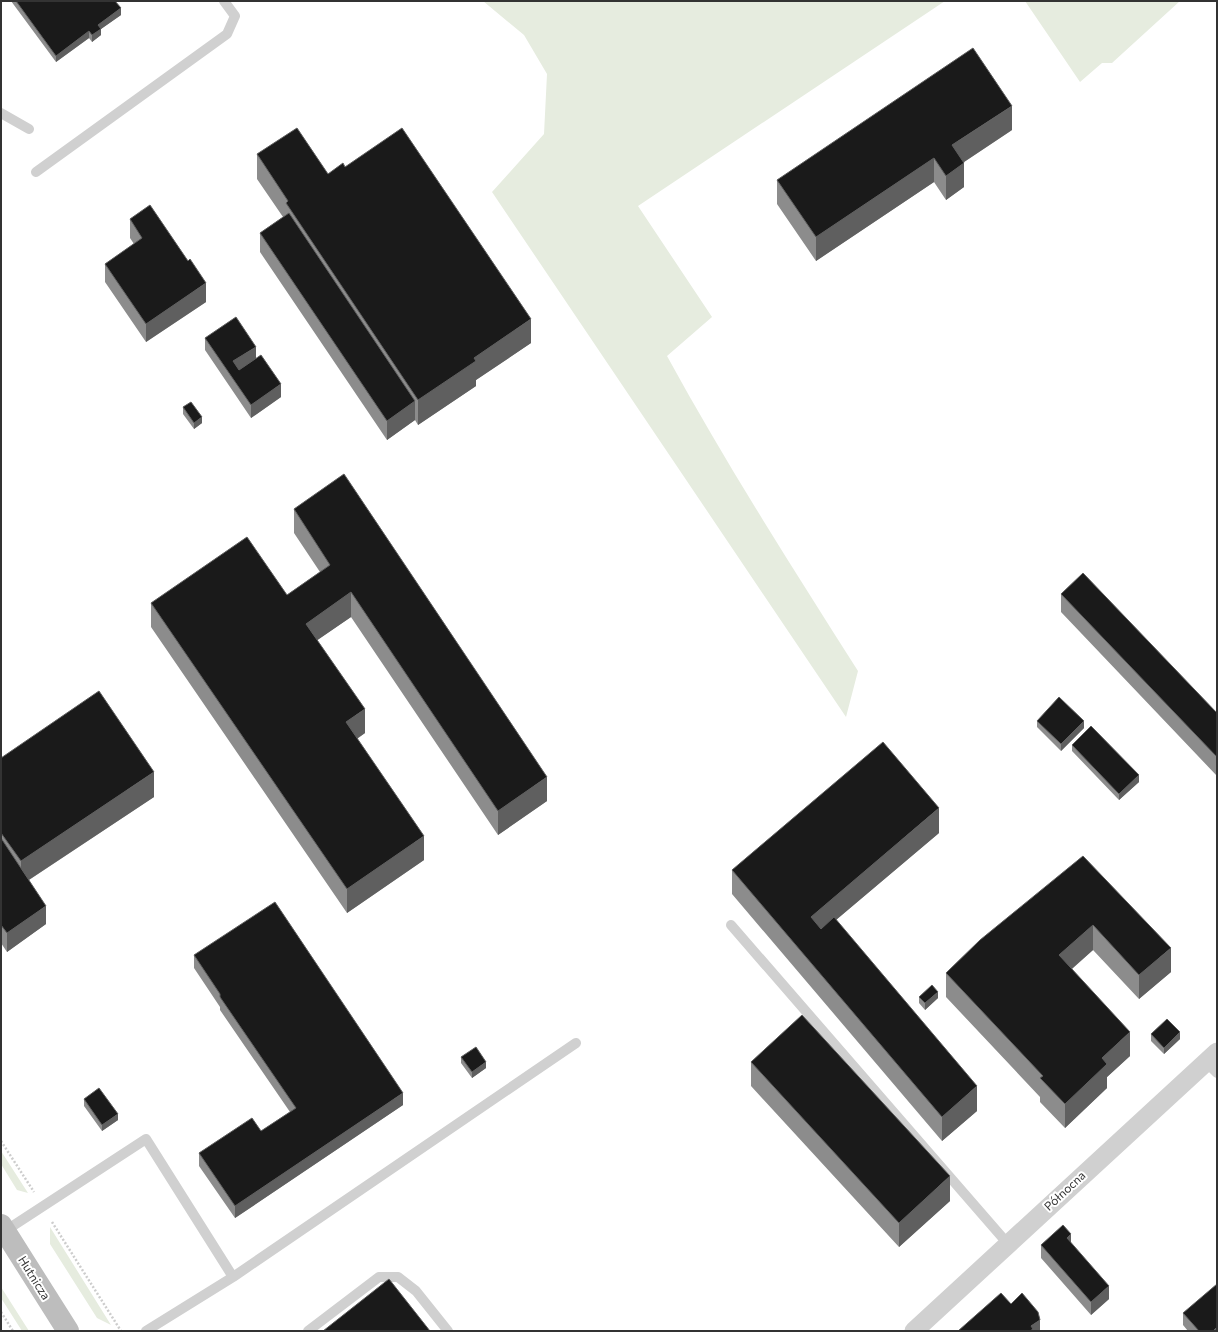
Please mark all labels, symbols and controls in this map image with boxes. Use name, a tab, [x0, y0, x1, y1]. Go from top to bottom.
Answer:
street label: Północna	[1041, 1168, 1088, 1213]
street label: Hutnicza	[16, 1253, 54, 1302]

